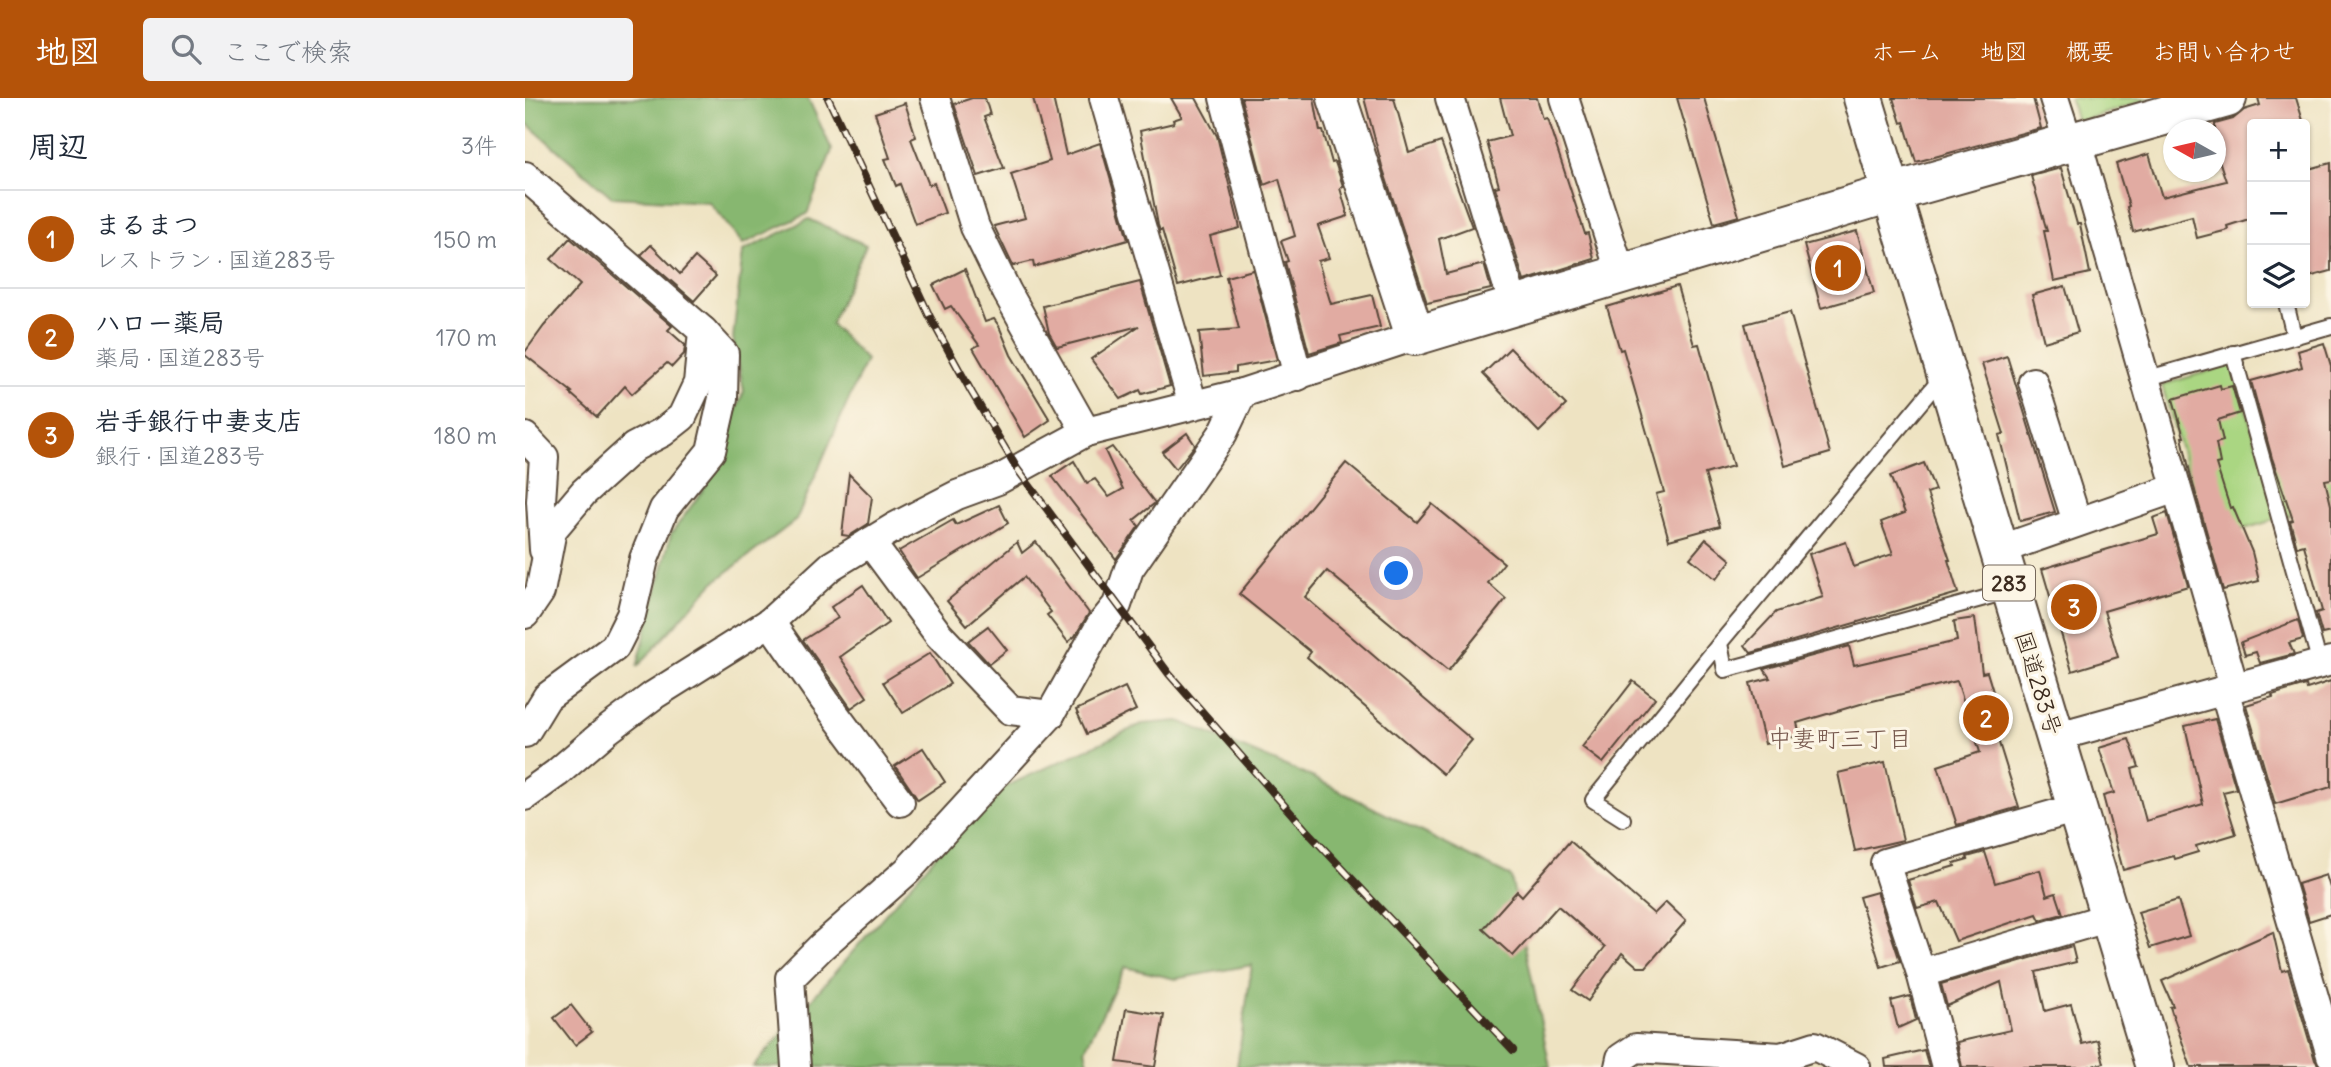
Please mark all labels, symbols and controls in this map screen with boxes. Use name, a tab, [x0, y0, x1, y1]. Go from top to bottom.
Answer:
search box	[143, 18, 633, 81]
text: 地図	[35, 30, 101, 72]
icon: search	[167, 30, 205, 68]
text: ここで検索	[223, 35, 353, 68]
text: ホーム	[1871, 36, 1942, 66]
text: 地図	[1980, 36, 2028, 66]
text: 概要	[2066, 36, 2114, 66]
text: お問い合わせ	[2152, 36, 2296, 66]
north arrow	[2163, 119, 2226, 182]
map controls	[2247, 119, 2310, 308]
button: +	[2247, 119, 2310, 182]
text: 周辺	[28, 127, 88, 165]
text: 3件	[461, 131, 497, 160]
button: −	[2247, 182, 2310, 245]
text: まるまつ	[95, 208, 199, 241]
text: 1	[46, 225, 56, 254]
text: 150 m	[434, 225, 497, 254]
pin: 1	[1815, 242, 1861, 294]
text: レストラン · 国道283号	[95, 245, 336, 274]
button: layers	[2247, 245, 2310, 308]
text: ハロー薬局	[95, 306, 225, 339]
text: 2	[45, 323, 57, 352]
text: 170 m	[436, 323, 497, 352]
text: 薬局 · 国道283号	[95, 343, 265, 372]
text: 岩手銀行中妻支店	[95, 404, 303, 437]
text: 3	[44, 421, 58, 450]
text: 180 m	[434, 421, 497, 450]
text: 銀行 · 国道283号	[95, 441, 265, 470]
your location	[1379, 556, 1413, 590]
road number: 283	[1983, 566, 2035, 601]
pin: 3	[2051, 581, 2097, 633]
street label: 国道283号	[2009, 627, 2069, 739]
pin: 2	[1963, 692, 2009, 744]
district label: 中妻町三丁目	[1768, 723, 1912, 753]

